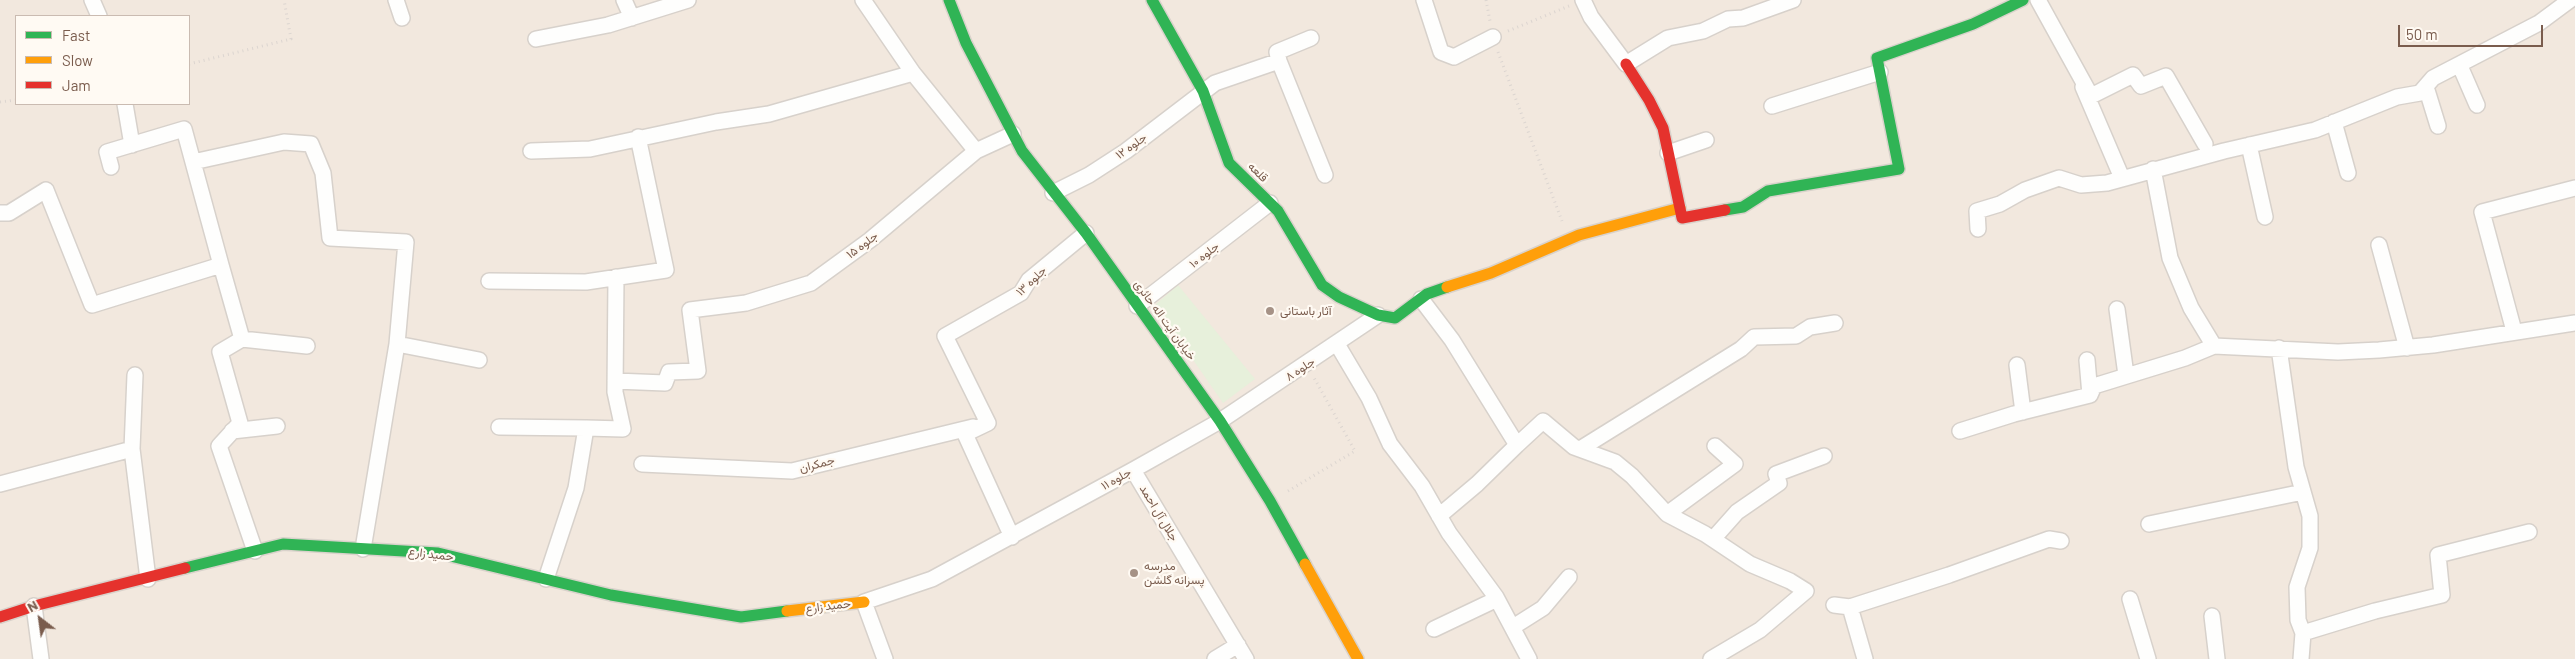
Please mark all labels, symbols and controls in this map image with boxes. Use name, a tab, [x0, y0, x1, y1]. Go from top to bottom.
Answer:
legend	[15, 15, 190, 105]
scale bar	[2400, 15, 2545, 47]
text: 50 m	[2406, 25, 2438, 43]
text: Fast	[62, 26, 90, 44]
text: Slow	[62, 51, 93, 69]
text: Jam	[62, 76, 91, 94]
street label: جلوه ۱۲	[1113, 130, 1149, 162]
street label: قلعه	[1245, 159, 1271, 185]
street label: جلوه ۱۵	[843, 229, 881, 261]
street label: جلوه ۱۰	[1186, 239, 1222, 271]
street label: جلوه ۱۳	[1013, 263, 1049, 299]
street label: خیابان آیت اله حائری	[1131, 277, 1199, 363]
place label: آثار باستانی	[1280, 304, 1331, 318]
marker: آثار باستانی	[1264, 305, 1276, 317]
street label: جلوه ۸	[1283, 354, 1317, 384]
street label: جمکران	[798, 453, 836, 475]
street label: جلوه ۱۱	[1098, 465, 1134, 493]
street label: جلال آل احمد	[1137, 482, 1181, 544]
street label: حمید زارع	[407, 544, 455, 564]
place label: مدرسه پسرانه گلشن	[1144, 559, 1204, 587]
marker: مدرسه پسرانه گلشن	[1128, 567, 1140, 579]
north arrow	[15, 594, 65, 644]
text: N	[24, 596, 41, 615]
street label: حمید زارع	[804, 596, 852, 616]

